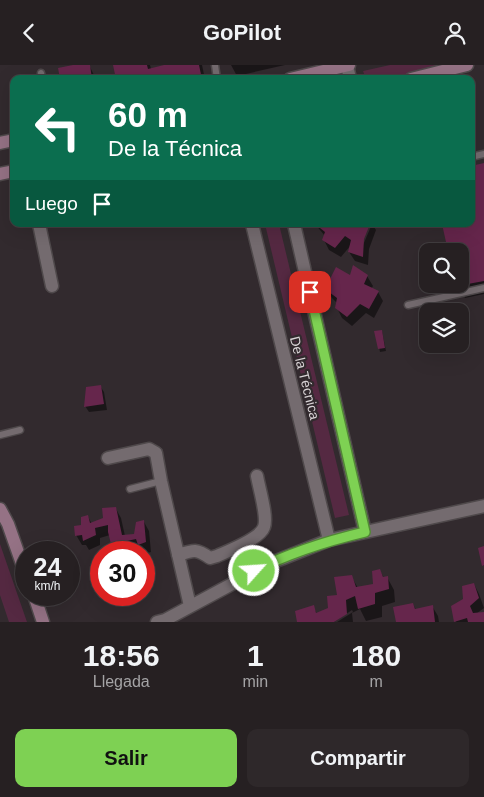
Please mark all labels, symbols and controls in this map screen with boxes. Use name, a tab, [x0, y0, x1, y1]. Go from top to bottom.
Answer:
icon: back	[15, 19, 43, 47]
icon: person	[441, 19, 469, 47]
text: GoPilot	[203, 20, 281, 45]
icon: left	[25, 95, 90, 160]
text: 60 m	[108, 95, 188, 134]
text: De la Técnica	[108, 136, 242, 161]
icon: arrive	[88, 190, 116, 218]
text: Luego	[25, 193, 78, 214]
map controls	[419, 243, 469, 353]
button: search	[419, 243, 469, 293]
pin	[289, 271, 331, 313]
icon: arrive	[296, 278, 324, 306]
button: layers	[419, 303, 469, 353]
street label: De la Técnica	[287, 335, 323, 422]
speed limit sign: 30	[90, 541, 155, 606]
position arrow	[227, 544, 279, 596]
text: 24	[34, 553, 61, 581]
text: km/h	[34, 579, 61, 593]
text: 18:56	[83, 639, 160, 672]
text: 1	[247, 639, 264, 672]
text: 180	[351, 639, 401, 672]
text: Llegada	[93, 673, 150, 690]
text: min	[242, 673, 268, 690]
text: m	[369, 673, 383, 690]
button: Salir	[15, 729, 237, 787]
button: Compartir	[247, 729, 469, 787]

